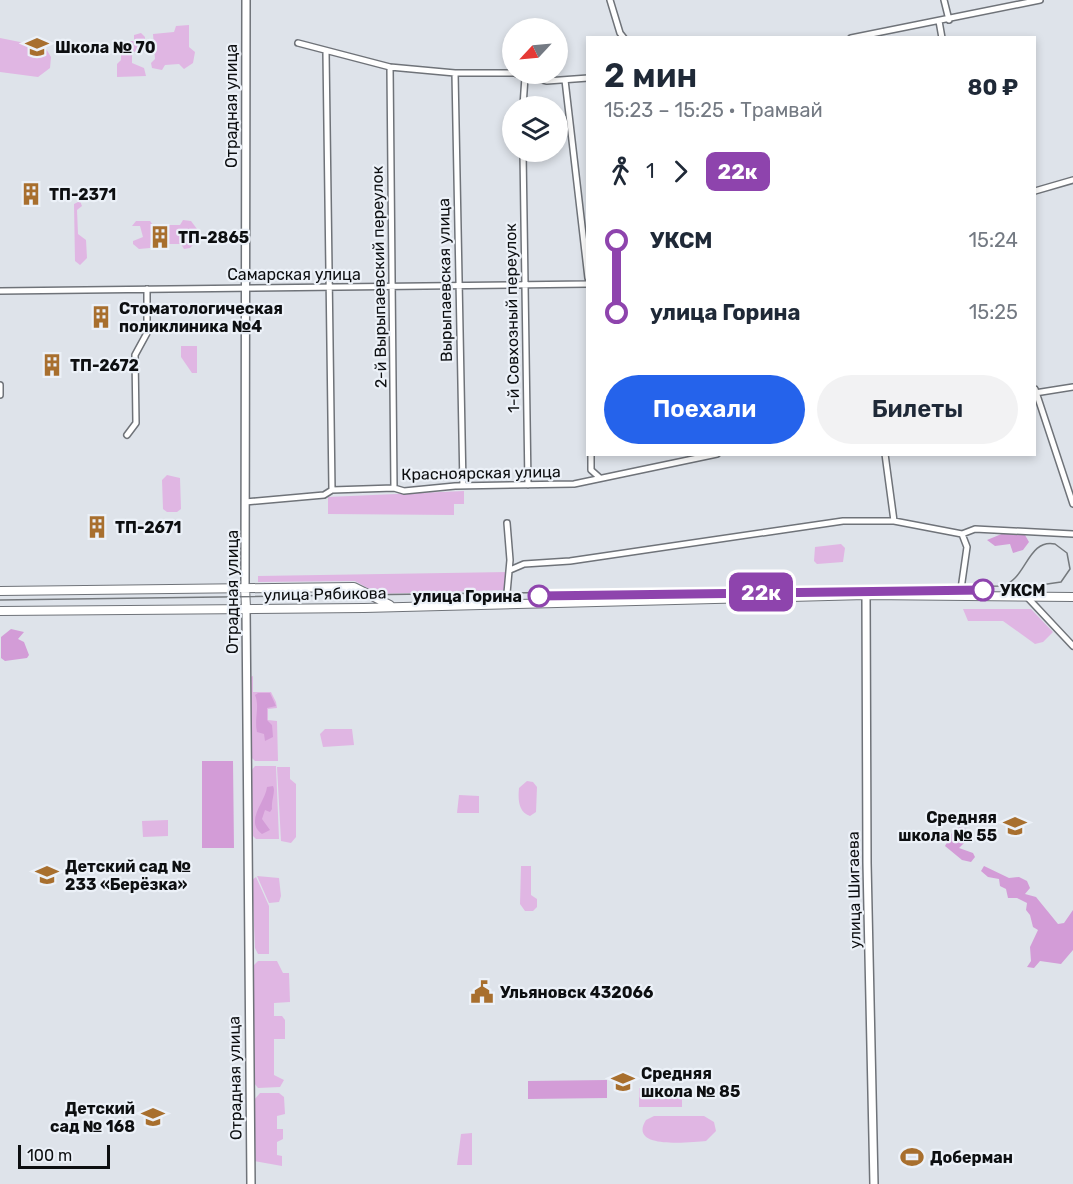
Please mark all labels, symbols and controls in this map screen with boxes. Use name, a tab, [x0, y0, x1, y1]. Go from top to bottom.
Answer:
north arrow	[502, 18, 568, 84]
map controls	[502, 18, 568, 162]
school or university icon: Школа № 70	[24, 34, 50, 60]
place label: Школа № 70	[55, 38, 156, 57]
street label: Отрадная улица	[222, 44, 241, 168]
text: 2 мин	[604, 56, 697, 95]
text: 80 ₽	[968, 74, 1018, 101]
button: layers	[502, 96, 568, 162]
text: 15:23 – 15:25 · Трамвай	[604, 98, 823, 122]
icon: walk	[604, 155, 637, 188]
icon: forward	[664, 155, 697, 188]
text: 1	[646, 159, 655, 183]
text: 22к	[718, 159, 758, 184]
street label: 2-й Вырыпаевский переулок	[368, 165, 390, 388]
building icon: ТП-2371	[18, 181, 44, 207]
place label: ТП-2371	[49, 185, 116, 204]
street label: Вырыпаевская улица	[434, 198, 456, 362]
street label: 1-й Совхозный переулок	[501, 223, 523, 413]
building icon: ТП-2865	[147, 224, 173, 250]
text: УКСМ	[650, 227, 713, 254]
place label: ТП-2865	[178, 228, 249, 247]
text: 15:24	[968, 228, 1018, 252]
street label: Самарская улица	[227, 265, 361, 284]
place label: Стоматологическая поликлиника №4	[119, 299, 283, 336]
text: улица Горина	[650, 299, 801, 326]
text: 15:25	[969, 300, 1018, 324]
building icon: Стоматологическая поликлиника №4	[88, 304, 114, 330]
building icon: ТП-2672	[39, 352, 65, 378]
place label: ТП-2672	[70, 356, 139, 375]
button: Поехали	[604, 375, 805, 444]
button: Билеты	[817, 375, 1018, 444]
street label: Красноярская улица	[401, 462, 561, 484]
building icon: ТП-2671	[84, 514, 110, 540]
place label: ТП-2671	[115, 518, 182, 537]
street label: Отрадная улица	[223, 530, 242, 654]
line badge: 22к	[726, 572, 795, 612]
marker: УКСМ	[972, 579, 994, 601]
text: 22к	[741, 580, 781, 605]
place label: УКСМ	[1000, 581, 1046, 600]
street label: улица Рябикова	[263, 583, 387, 605]
marker: улица Горина	[528, 585, 550, 607]
place label: улица Горина	[413, 587, 522, 606]
place label: Средняя школа № 55	[898, 808, 997, 845]
school or university icon: Средняя школа № 55	[1002, 813, 1028, 839]
street label: улица Шигаева	[843, 831, 865, 949]
place label: Детский сад № 233 «Берёзка»	[65, 857, 191, 894]
school or university icon: Детский сад № 233 «Берёзка»	[34, 862, 60, 888]
public building icon: Ульяновск 432066	[469, 979, 495, 1005]
place label: Ульяновск 432066	[500, 983, 653, 1002]
street label: Отрадная улица	[224, 1016, 246, 1140]
place label: Средняя школа № 85	[641, 1064, 740, 1101]
school or university icon: Средняя школа № 85	[610, 1069, 636, 1095]
place label: Детский сад № 168	[50, 1099, 135, 1136]
school or university icon: Детский сад № 168	[140, 1104, 166, 1130]
scale bar	[18, 1142, 110, 1170]
sports icon: Доберман	[899, 1144, 925, 1170]
text: 100 m	[27, 1146, 72, 1165]
place label: Доберман	[930, 1148, 1013, 1167]

